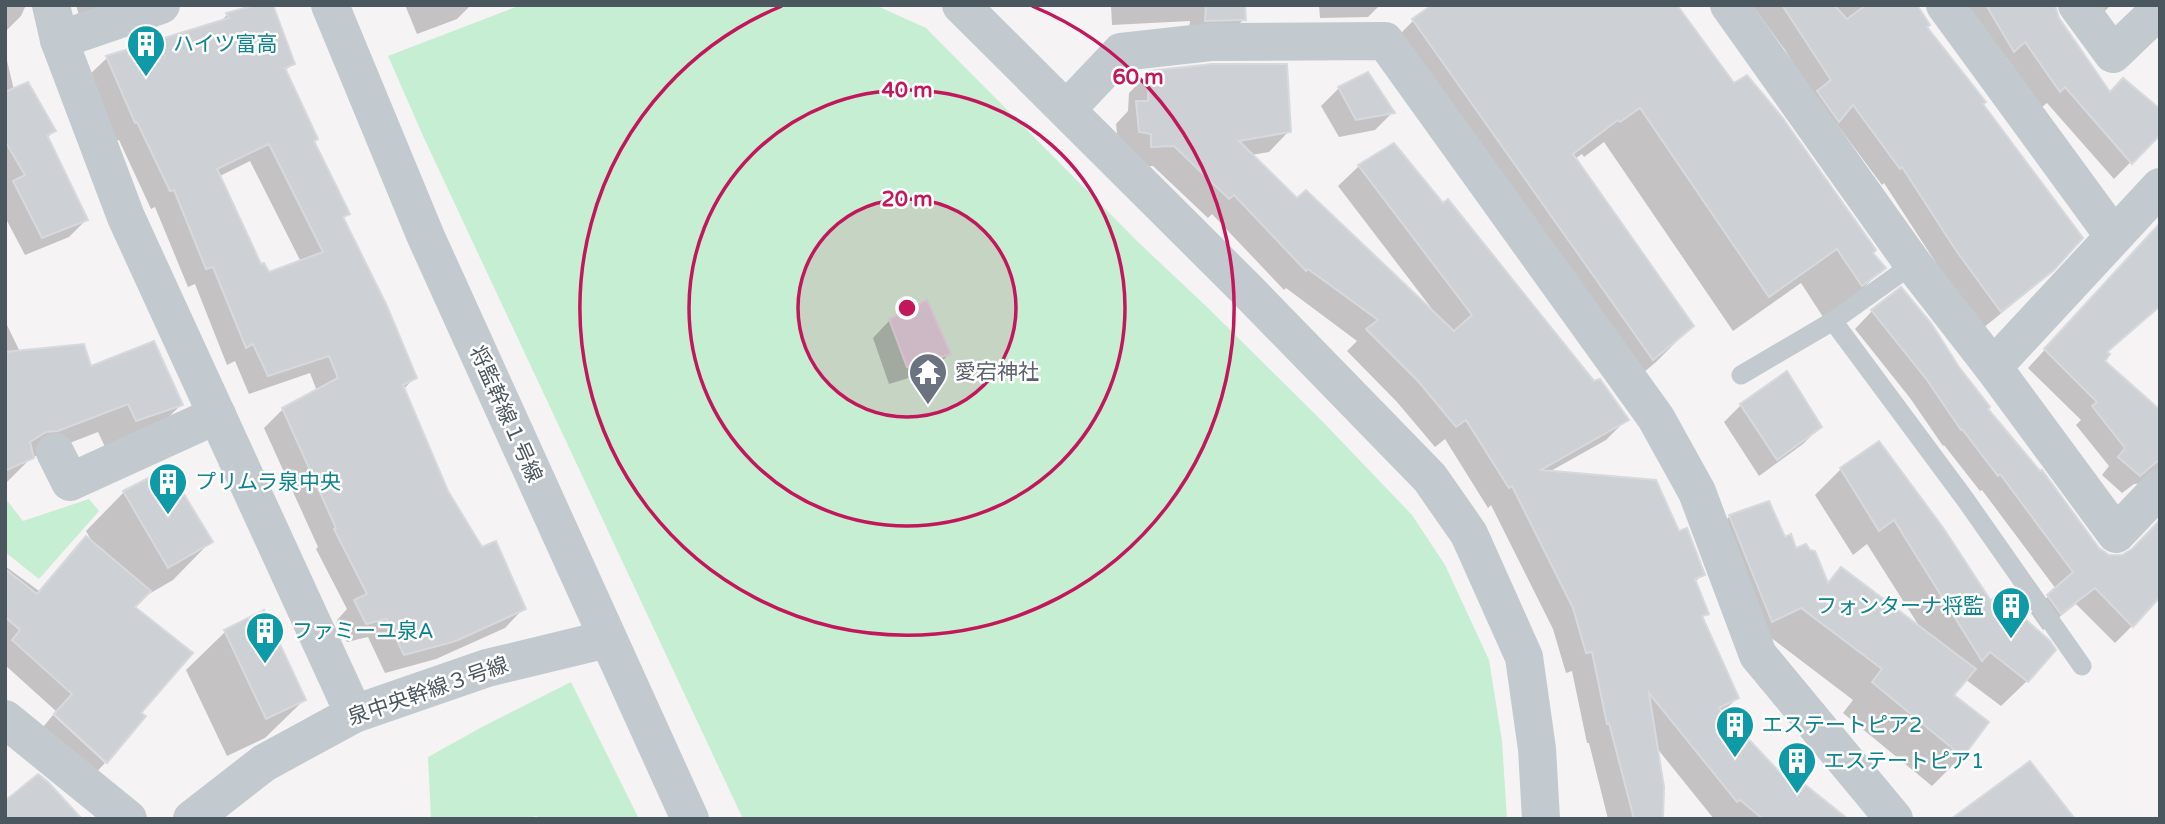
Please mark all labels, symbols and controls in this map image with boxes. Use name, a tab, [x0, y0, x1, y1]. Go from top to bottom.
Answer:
building icon: ハイツ富高	[125, 23, 167, 78]
place label: ハイツ富高	[173, 32, 278, 57]
text: 60 m	[1112, 65, 1164, 90]
text: 40 m	[881, 78, 933, 103]
text: 20 m	[881, 187, 933, 212]
centre of rings	[895, 296, 919, 320]
street label: 将監幹線１号線	[464, 342, 547, 486]
temple icon: 愛宕神社	[907, 351, 949, 406]
place label: 愛宕神社	[955, 360, 1039, 385]
building icon: プリムラ泉中央	[147, 461, 189, 516]
place label: プリムラ泉中央	[195, 470, 341, 495]
building icon: フォンターナ将監	[1990, 585, 2032, 640]
place label: フォンターナ将監	[1816, 594, 1984, 619]
building icon: ファミーユ泉A	[244, 610, 286, 665]
place label: ファミーユ泉A	[292, 619, 434, 644]
street label: 泉中央幹線３号線	[345, 652, 512, 731]
building icon: エステートピア2	[1714, 704, 1756, 759]
place label: エステートピア2	[1762, 713, 1922, 738]
building icon: エステートピア1	[1776, 740, 1818, 795]
place label: エステートピア1	[1824, 749, 1984, 774]

